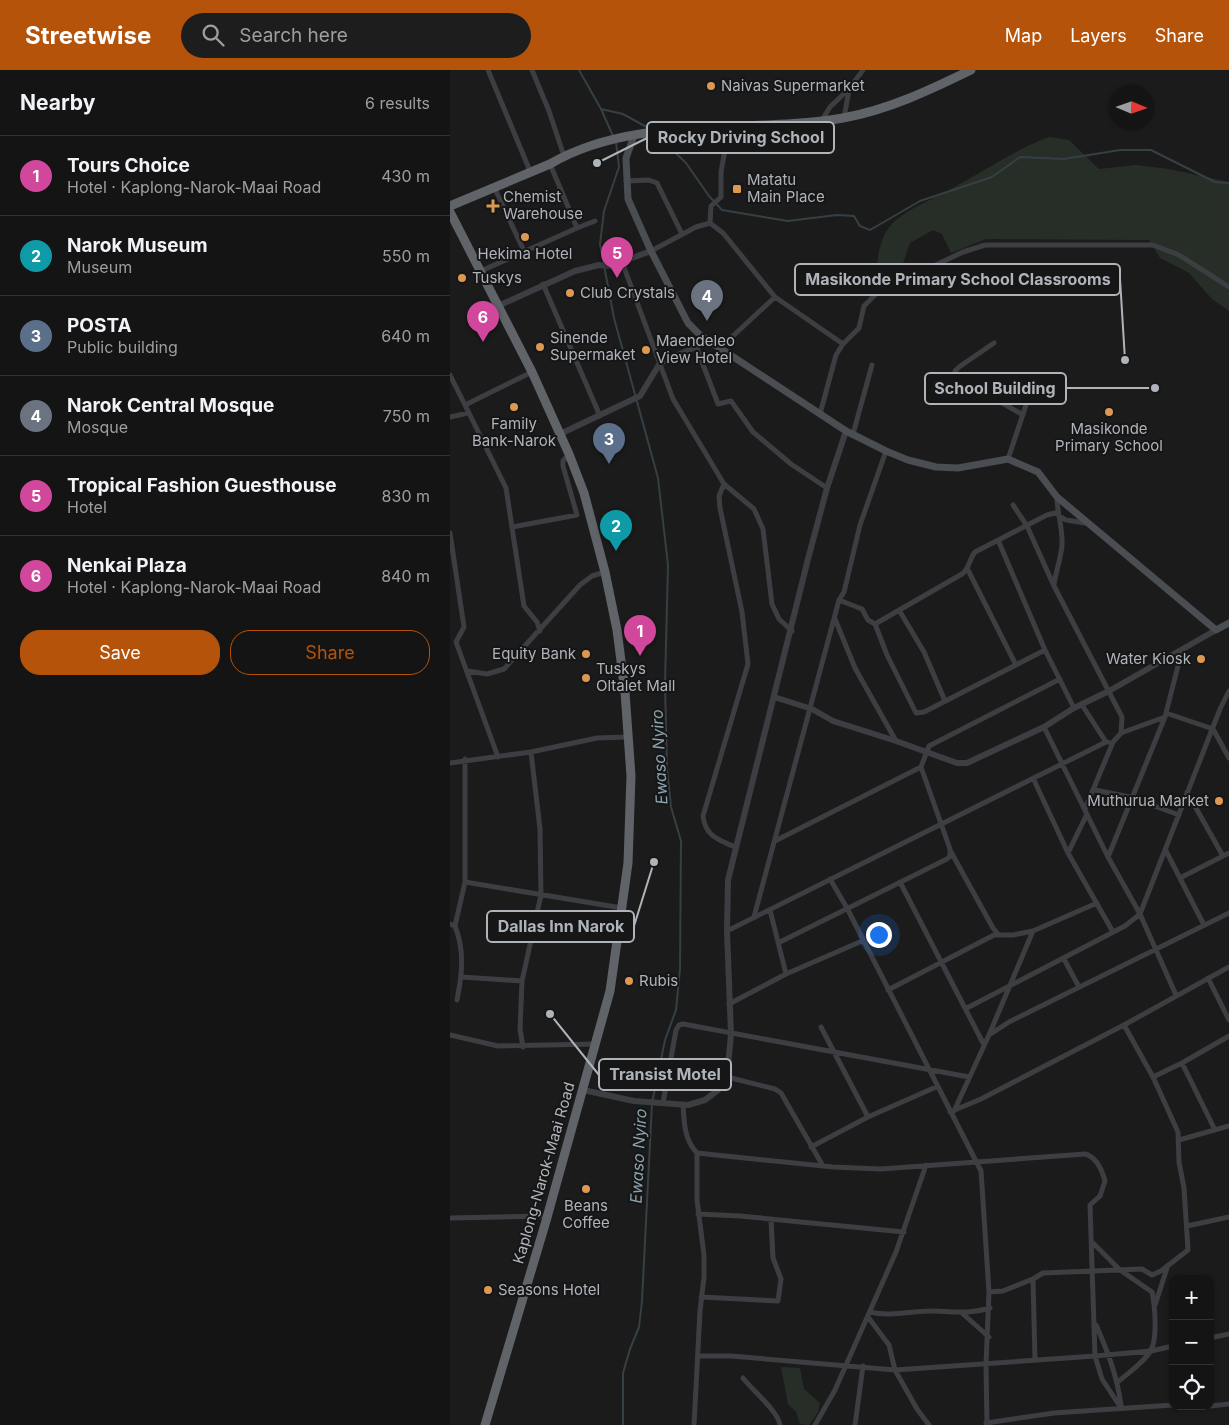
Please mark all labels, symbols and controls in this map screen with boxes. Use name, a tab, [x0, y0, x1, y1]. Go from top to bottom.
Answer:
search box	[181, 13, 531, 58]
text: Streetwise	[25, 21, 151, 50]
icon: search	[199, 21, 227, 49]
text: Search here	[239, 24, 348, 47]
text: Map	[1005, 25, 1042, 46]
text: Layers	[1070, 25, 1127, 46]
text: Share	[1155, 25, 1204, 46]
place label: Naivas Supermarket	[721, 76, 865, 95]
marker: Naivas Supermarket	[705, 80, 717, 92]
north arrow	[1109, 85, 1154, 130]
text: Nearby	[20, 90, 95, 115]
text: 6 results	[365, 93, 430, 113]
callout: Rocky Driving School	[647, 122, 834, 153]
text: Rocky Driving School	[658, 127, 824, 147]
text: Tours Choice	[67, 154, 190, 177]
text: 1	[33, 166, 39, 186]
text: 430 m	[381, 166, 430, 186]
place label: Matatu Main Place	[747, 170, 825, 206]
text: Hotel · Kaplong-Narok-Maai Road	[67, 177, 321, 197]
marker: Matatu Main Place	[731, 183, 743, 195]
place label: Chemist Warehouse	[503, 187, 583, 223]
marker: Chemist Warehouse	[487, 200, 499, 212]
marker: Hekima Hotel	[519, 231, 531, 243]
text: Narok Museum	[67, 234, 208, 257]
pin: 5	[601, 237, 633, 278]
place label: Hekima Hotel	[478, 244, 572, 263]
text: 2	[31, 246, 41, 266]
text: 550 m	[382, 246, 430, 266]
text: Museum	[67, 257, 132, 277]
callout: Masikonde Primary School Classrooms	[795, 264, 1120, 295]
place label: Tuskys	[472, 268, 522, 287]
text: Masikonde Primary School Classrooms	[805, 269, 1111, 289]
marker: Tuskys	[456, 272, 468, 284]
pin: 4	[691, 280, 723, 321]
place label: Club Crystals	[580, 283, 675, 302]
marker: Club Crystals	[564, 287, 576, 299]
pin: 6	[467, 301, 499, 342]
text: POSTA	[67, 314, 132, 337]
text: 3	[31, 326, 41, 346]
text: 640 m	[381, 326, 430, 346]
place label: Sinende Supermaket	[550, 328, 636, 364]
place label: Maendeleo View Hotel	[656, 331, 735, 367]
text: Public building	[67, 337, 178, 357]
marker: Sinende Supermaket	[534, 341, 546, 353]
marker: Maendeleo View Hotel	[640, 344, 652, 356]
callout: School Building	[925, 373, 1066, 404]
text: School Building	[934, 378, 1056, 398]
text: Narok Central Mosque	[67, 394, 274, 417]
marker: Family Bank-Narok	[508, 401, 520, 413]
text: 4	[31, 406, 41, 426]
text: 750 m	[383, 406, 430, 426]
marker: Masikonde Primary School	[1103, 406, 1115, 418]
place label: Family Bank-Narok	[472, 414, 557, 450]
text: Mosque	[67, 417, 128, 437]
place label: Masikonde Primary School	[1055, 419, 1163, 455]
pin: 3	[593, 423, 625, 464]
text: Tropical Fashion Guesthouse	[67, 474, 337, 497]
text: 5	[31, 486, 41, 506]
text: 830 m	[382, 486, 430, 506]
text: Hotel	[67, 497, 107, 517]
pin: 2	[600, 510, 632, 551]
text: Nenkai Plaza	[67, 554, 187, 577]
text: 6	[31, 566, 41, 586]
text: 840 m	[381, 566, 430, 586]
text: Hotel · Kaplong-Narok-Maai Road	[67, 577, 321, 597]
pin: 1	[624, 615, 656, 656]
button: Save	[20, 630, 220, 675]
button: Share	[230, 630, 430, 675]
place label: Equity Bank	[492, 644, 577, 663]
marker: Equity Bank	[580, 648, 592, 660]
place label: Water Kiosk	[1106, 649, 1192, 668]
marker: Water Kiosk	[1195, 653, 1207, 665]
place label: Tuskys Oltalet Mall	[596, 659, 675, 695]
marker: Tuskys Oltalet Mall	[580, 672, 592, 684]
water label: Ewaso Nyiro	[647, 709, 671, 805]
place label: Muthurua Market	[1087, 791, 1209, 810]
marker: Muthurua Market	[1213, 795, 1225, 807]
callout: Dallas Inn Narok	[487, 911, 634, 942]
text: Dallas Inn Narok	[498, 916, 625, 936]
your location	[866, 922, 892, 948]
place label: Rubis	[639, 971, 678, 990]
marker: Rubis	[623, 975, 635, 987]
callout: Transist Motel	[599, 1059, 731, 1090]
text: Transist Motel	[609, 1064, 721, 1084]
street label: Kaplong-Narok-Maai Road	[508, 1080, 579, 1266]
water label: Ewaso Nyiro	[626, 1108, 650, 1204]
marker: Beans Coffee	[580, 1183, 592, 1195]
place label: Beans Coffee	[562, 1196, 610, 1232]
map controls	[1169, 1275, 1214, 1410]
button: +	[1169, 1275, 1214, 1320]
place label: Seasons Hotel	[498, 1280, 600, 1299]
marker: Seasons Hotel	[482, 1284, 494, 1296]
button: −	[1169, 1320, 1214, 1365]
button: locate	[1169, 1365, 1214, 1410]

